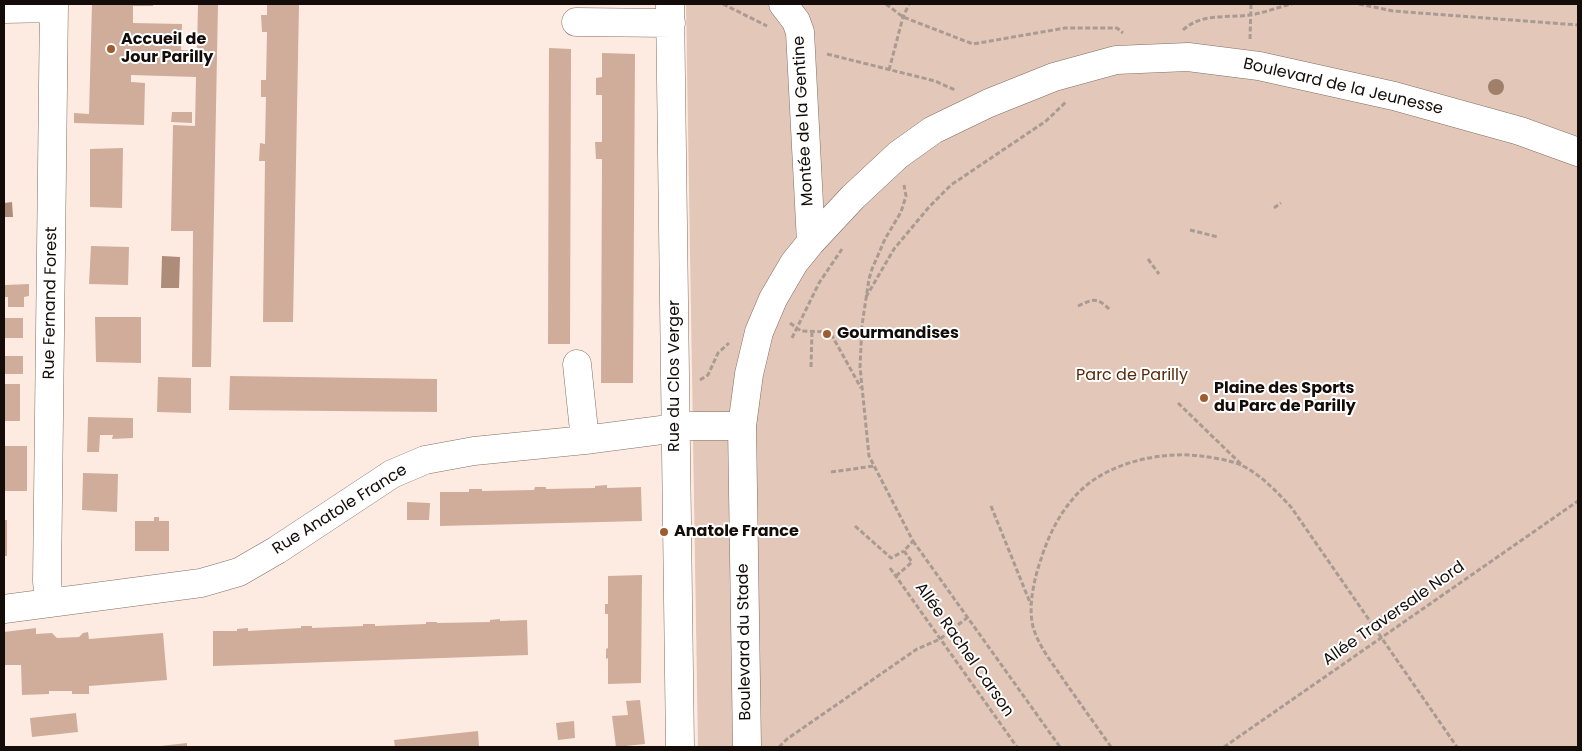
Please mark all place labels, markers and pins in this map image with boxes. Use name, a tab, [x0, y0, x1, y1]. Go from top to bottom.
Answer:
place label: Accueil de Jour Parilly	[121, 30, 213, 68]
marker: Accueil de Jour Parilly	[105, 43, 117, 55]
place label: Gourmandises	[837, 324, 959, 344]
marker: Gourmandises	[821, 328, 833, 340]
place label: Plaine des Sports du Parc de Parilly	[1214, 379, 1356, 417]
marker: Plaine des Sports du Parc de Parilly	[1198, 392, 1210, 404]
place label: Anatole France	[674, 522, 799, 542]
marker: Anatole France	[658, 526, 670, 538]

